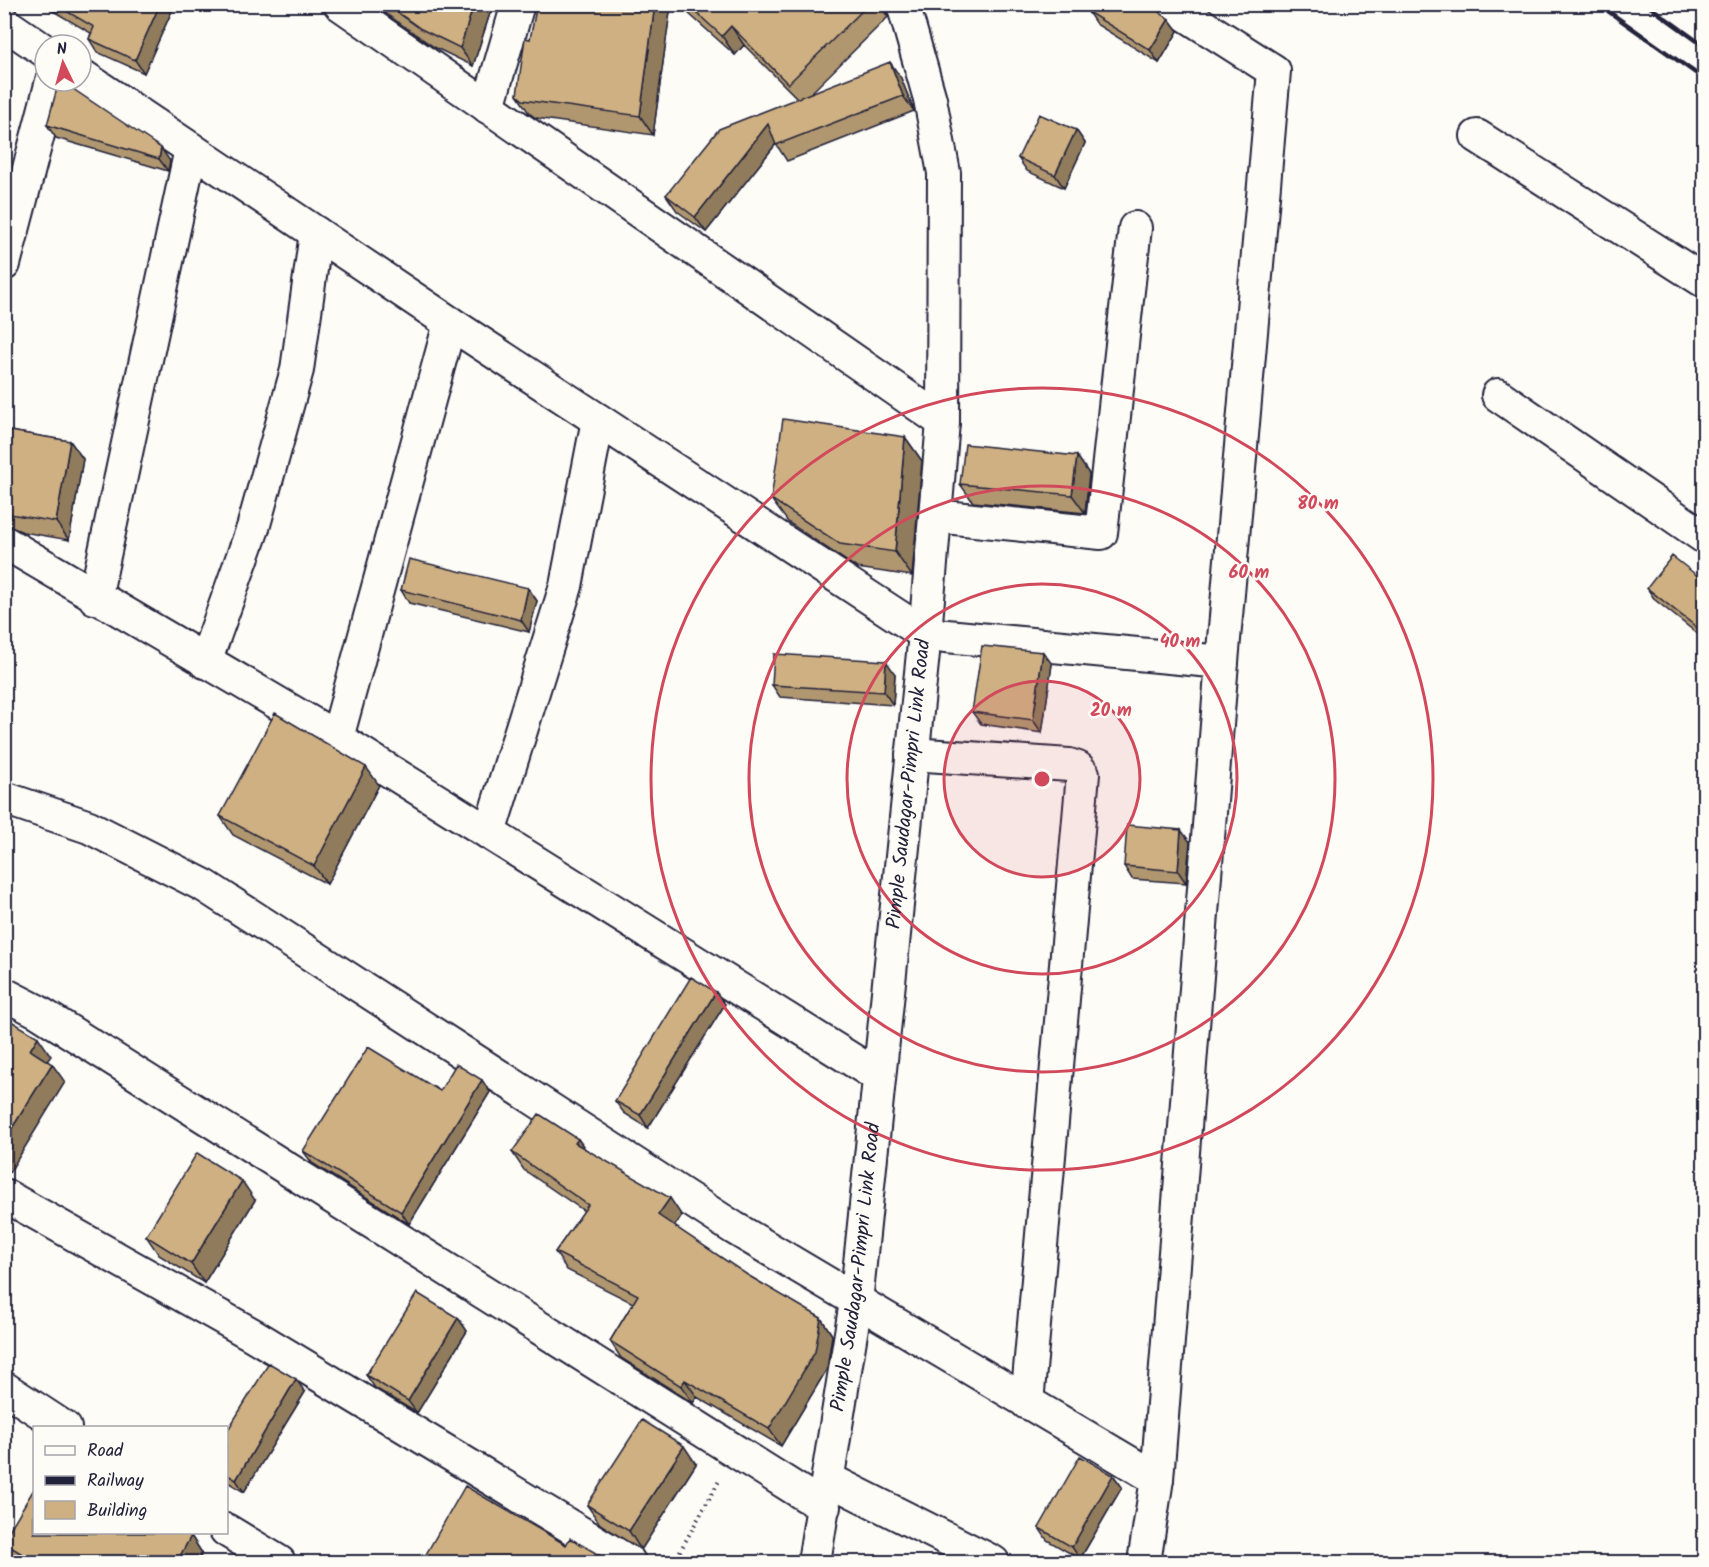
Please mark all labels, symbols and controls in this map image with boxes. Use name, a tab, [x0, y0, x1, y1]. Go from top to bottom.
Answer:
north arrow	[33, 33, 93, 93]
text: N	[56, 37, 68, 62]
text: 80 m	[1297, 490, 1339, 519]
text: 60 m	[1229, 559, 1270, 588]
text: 40 m	[1160, 628, 1201, 657]
street label: Pimple Saudagar-Pimpri Link Road	[879, 637, 940, 931]
text: 20 m	[1090, 697, 1132, 726]
centre of rings	[1032, 769, 1052, 789]
street label: Pimple Saudagar-Pimpri Link Road	[823, 1120, 891, 1414]
legend	[33, 1426, 228, 1534]
text: Road	[87, 1437, 124, 1466]
text: Railway	[87, 1467, 144, 1496]
text: Building	[87, 1497, 147, 1526]

